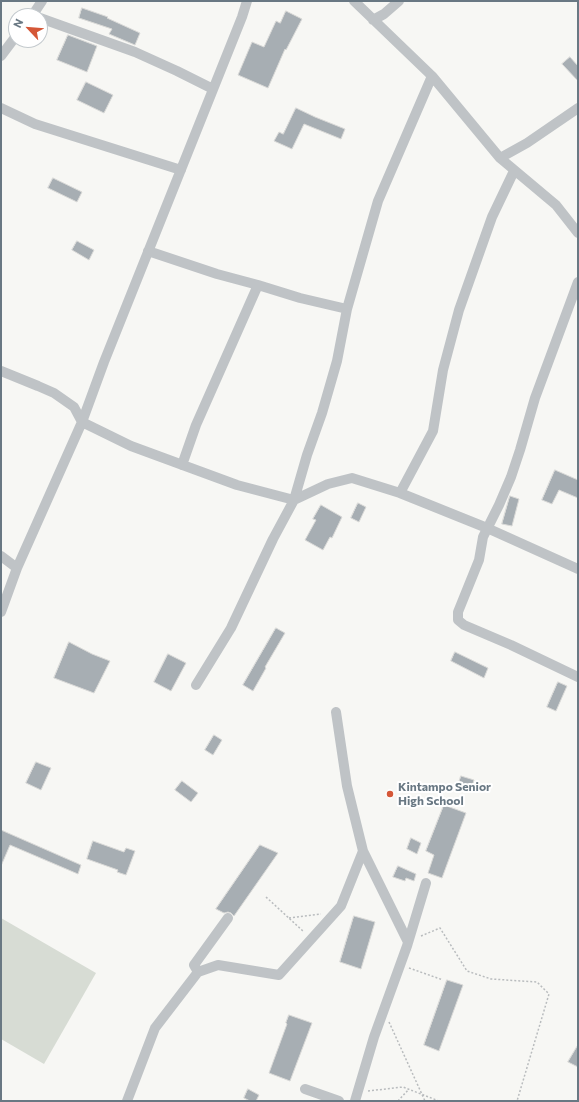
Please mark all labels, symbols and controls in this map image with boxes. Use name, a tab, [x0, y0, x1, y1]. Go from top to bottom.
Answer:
north arrow	[8, 8, 48, 48]
text: N	[10, 16, 25, 30]
place label: Kintampo Senior High School	[398, 780, 491, 808]
marker: Kintampo Senior High School	[385, 789, 395, 799]

